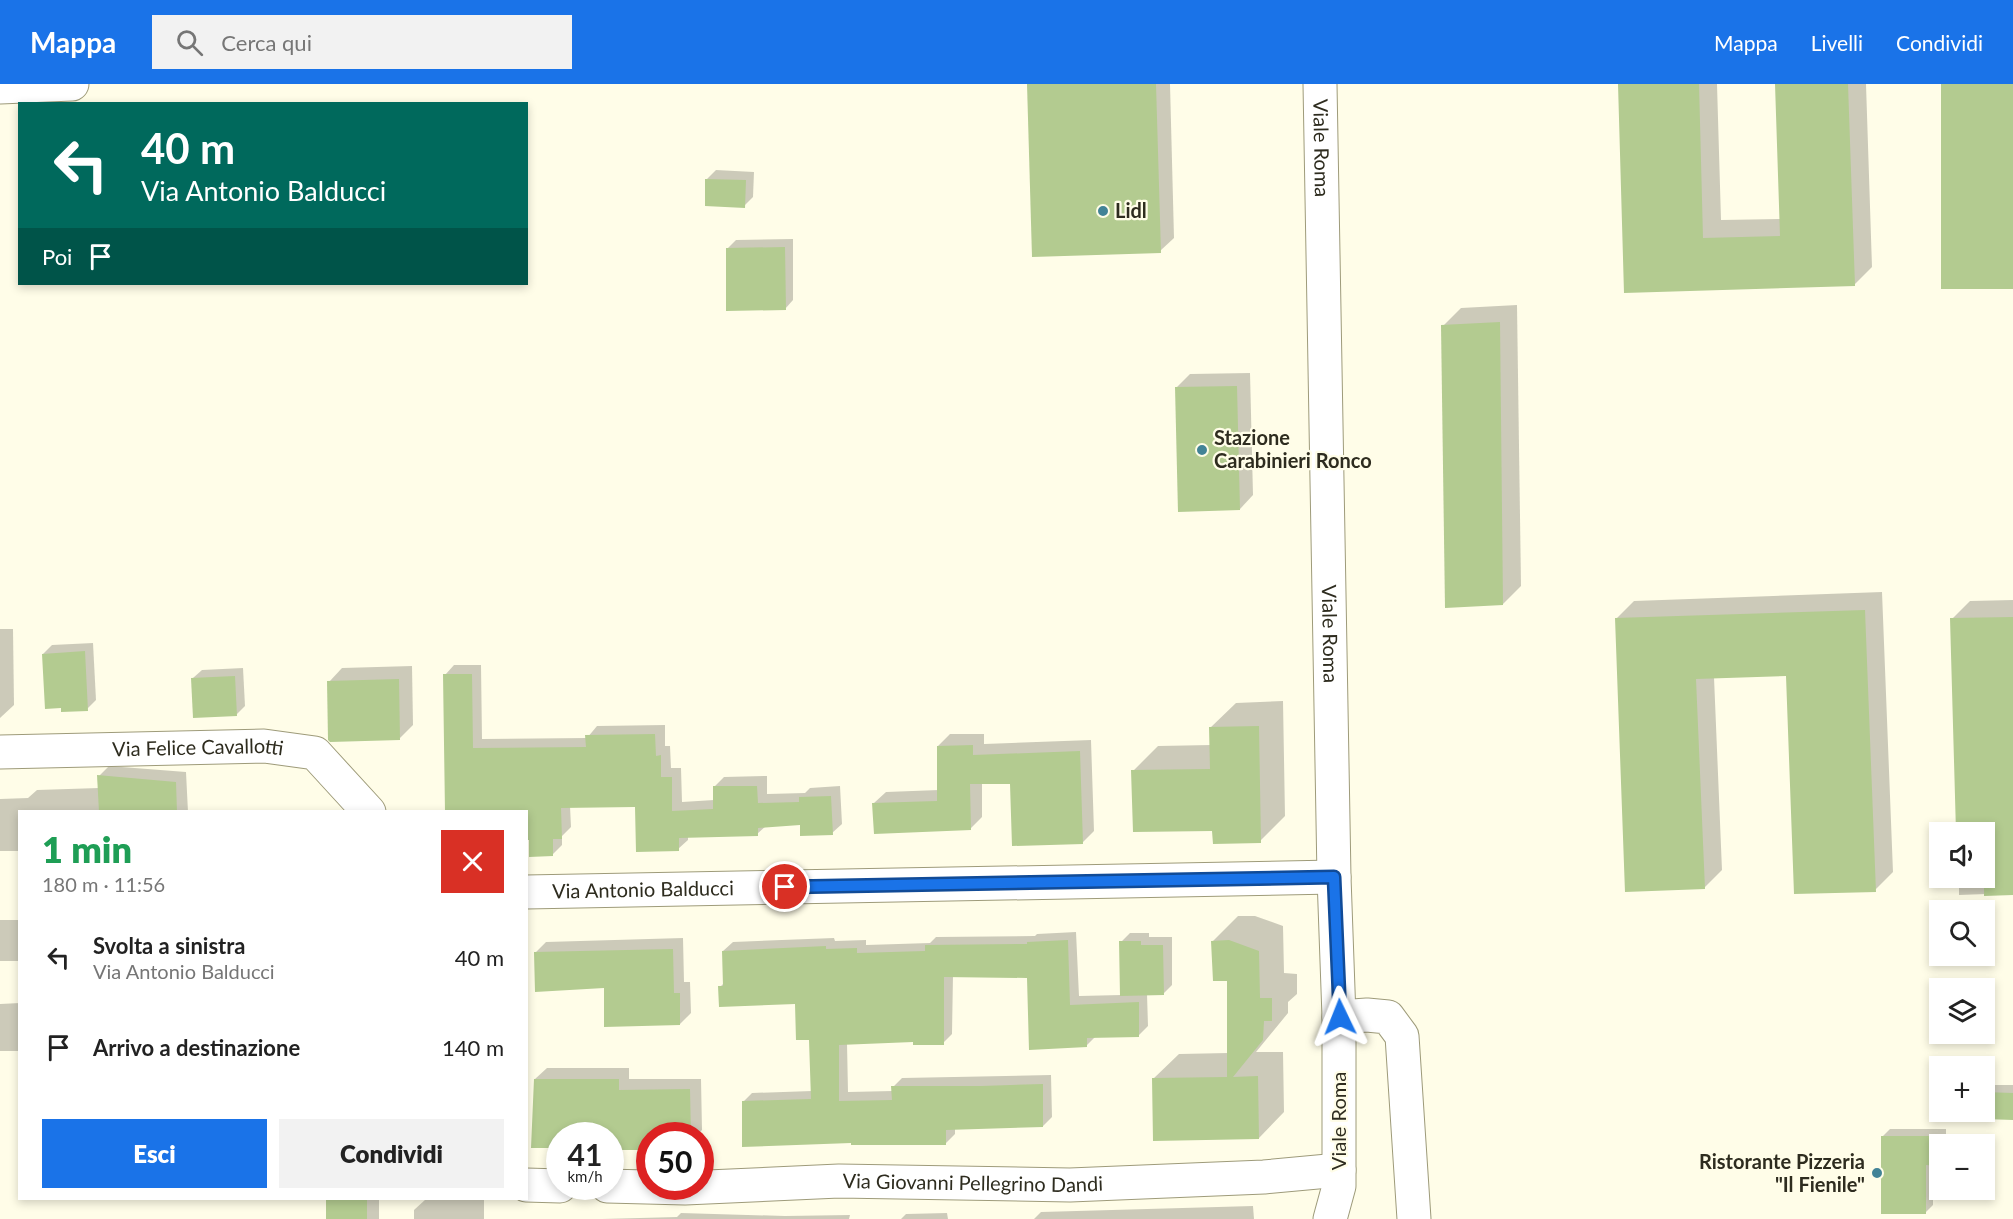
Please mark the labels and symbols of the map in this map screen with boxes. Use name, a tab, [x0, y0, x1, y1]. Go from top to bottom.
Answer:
street label: Viale Roma	[1309, 99, 1335, 197]
place label: Lidl	[1115, 198, 1147, 222]
marker: Lidl	[1096, 204, 1110, 218]
place label: Stazione Carabinieri Ronco	[1214, 425, 1372, 472]
marker: Stazione Carabinieri Ronco	[1195, 443, 1209, 457]
street label: Viale Roma	[1318, 585, 1344, 683]
street label: Via Felice Cavallotti	[112, 733, 285, 760]
pin	[759, 861, 810, 912]
street label: Via Antonio Balducci	[552, 875, 734, 903]
position arrow	[1308, 985, 1372, 1049]
street label: Viale Roma	[1326, 1072, 1350, 1170]
speed limit sign: 50	[636, 1122, 714, 1200]
place label: Ristorante Pizzeria "Il Fienile"	[1699, 1149, 1865, 1196]
marker: Ristorante Pizzeria "Il Fienile"	[1870, 1166, 1884, 1180]
street label: Via Giovanni Pellegrino Dandi	[842, 1168, 1103, 1196]

